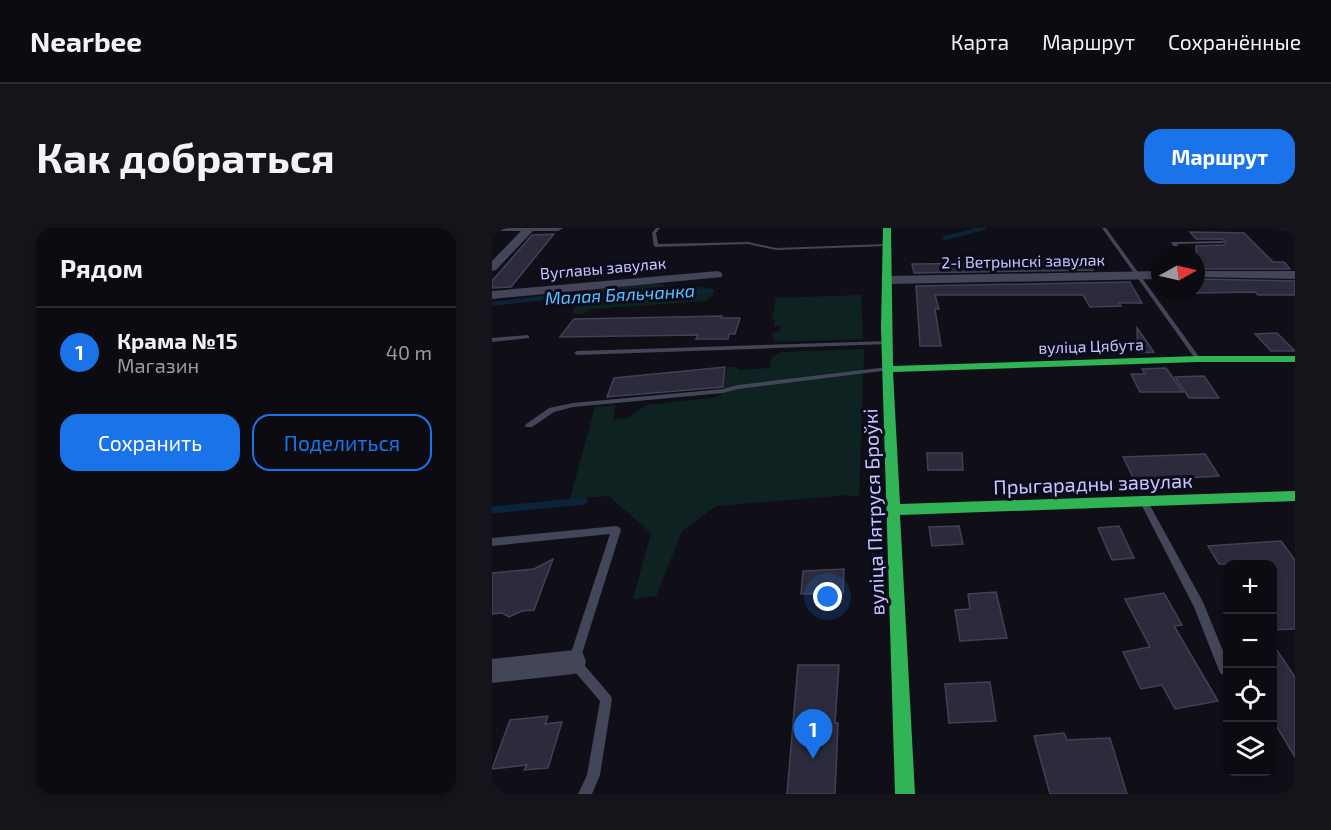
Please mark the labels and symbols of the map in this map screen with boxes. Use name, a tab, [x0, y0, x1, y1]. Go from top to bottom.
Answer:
north arrow	[1151, 246, 1205, 300]
street label: 2-і Ветрынскі завулак	[941, 250, 1106, 272]
street label: Вуглавы завулак	[539, 252, 667, 283]
water label: Малая Бяльчанка	[544, 279, 696, 309]
street label: вуліца Цябута	[1038, 334, 1144, 358]
street label: вуліца Пятруся Броўкі	[857, 408, 890, 616]
street label: Прыгарадны завулак	[993, 468, 1193, 499]
your location	[813, 582, 842, 611]
pin: 1	[794, 710, 832, 759]

